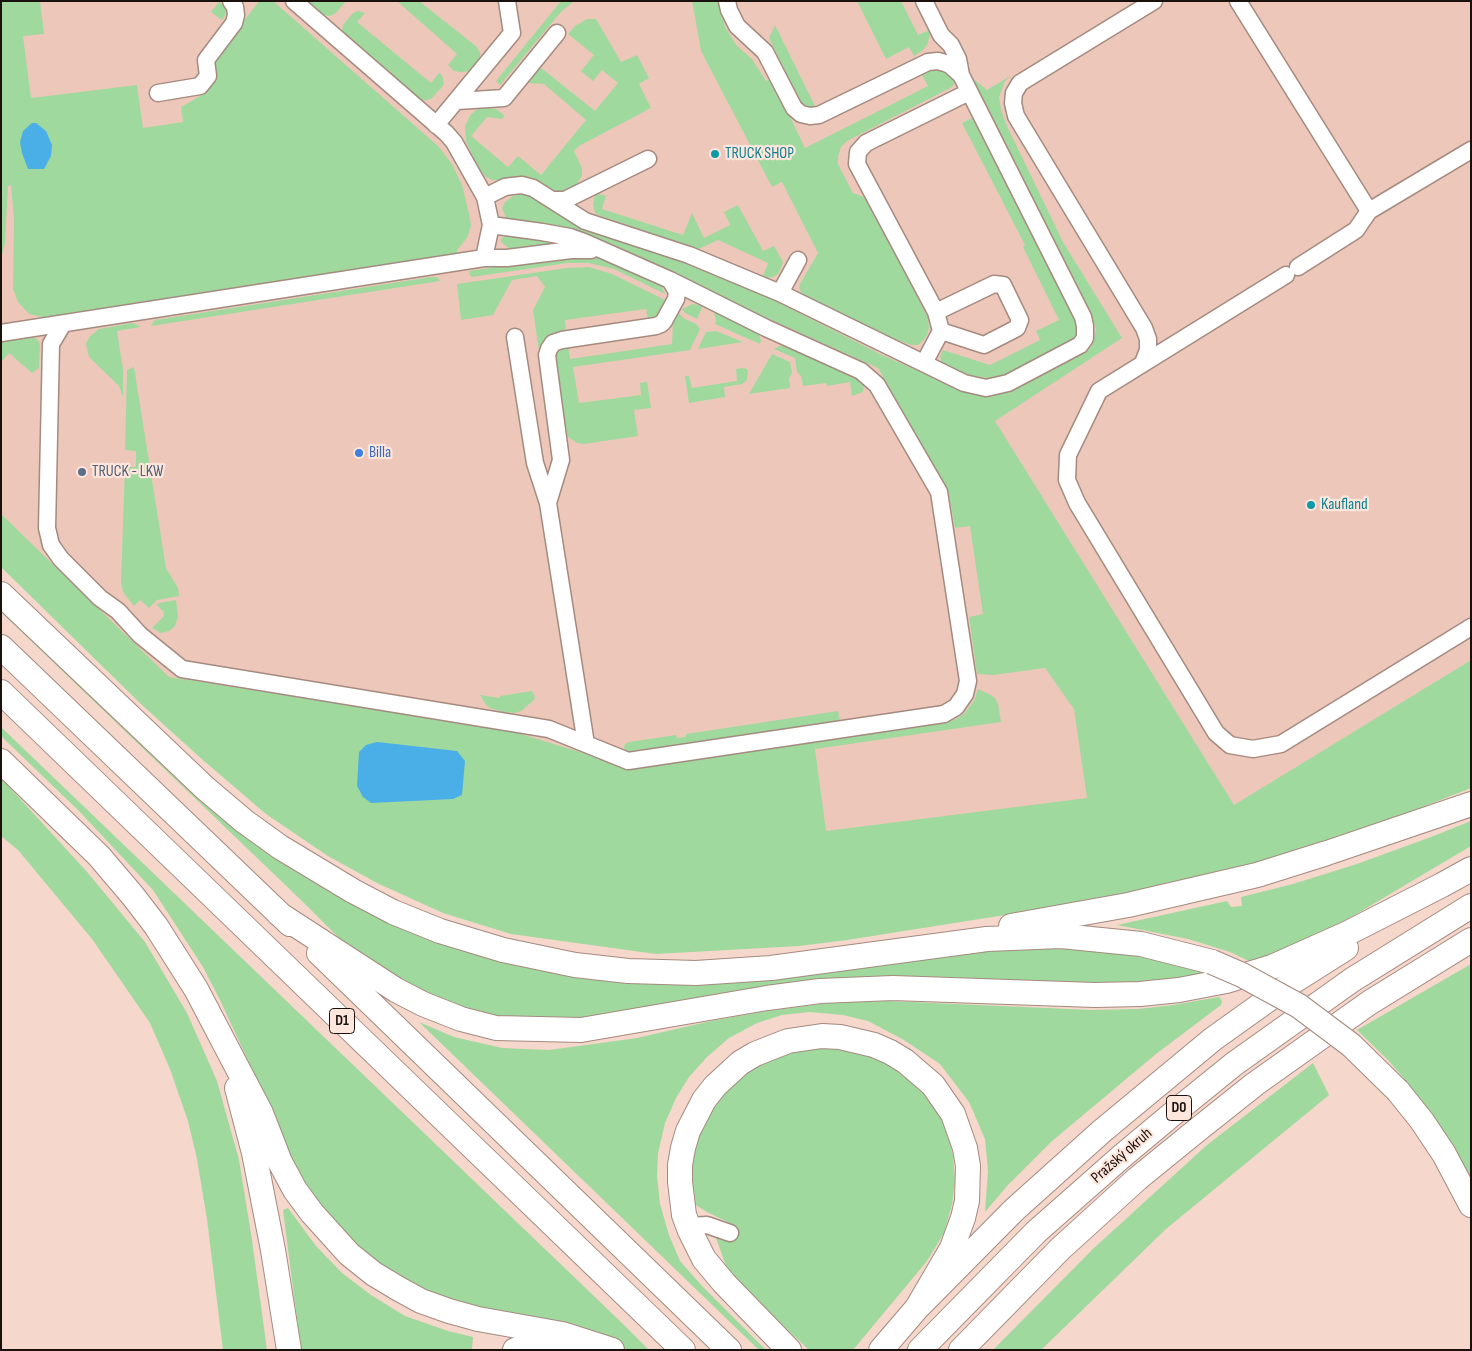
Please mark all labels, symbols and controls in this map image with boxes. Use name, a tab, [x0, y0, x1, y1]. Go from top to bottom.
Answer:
place label: TRUCK SHOP	[725, 144, 794, 164]
marker: TRUCK SHOP	[709, 148, 721, 160]
place label: Billa	[369, 443, 391, 463]
marker: Billa	[353, 447, 365, 459]
place label: TRUCK - LKW	[92, 462, 164, 482]
marker: TRUCK - LKW	[76, 466, 88, 478]
place label: Kaufland	[1321, 495, 1368, 515]
marker: Kaufland	[1305, 499, 1317, 511]
road number: D1	[330, 1008, 354, 1034]
road number: D0	[1166, 1096, 1192, 1120]
street label: Pražský okruh	[1088, 1124, 1156, 1188]

